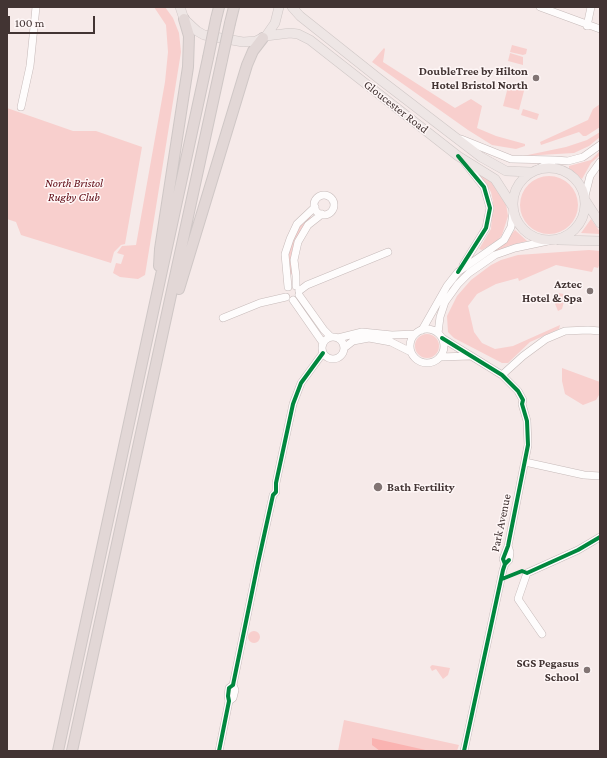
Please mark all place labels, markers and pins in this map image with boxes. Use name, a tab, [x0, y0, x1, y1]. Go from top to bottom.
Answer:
place label: DoubleTree by Hilton Hotel Bristol North	[419, 64, 528, 92]
marker: DoubleTree by Hilton Hotel Bristol North	[531, 73, 541, 83]
place label: Aztec Hotel & Spa	[522, 277, 582, 305]
marker: Aztec Hotel & Spa	[585, 286, 595, 296]
place label: Bath Fertility	[387, 480, 455, 494]
marker: Bath Fertility	[372, 481, 384, 493]
place label: SGS Pegasus School	[517, 656, 579, 684]
marker: SGS Pegasus School	[582, 665, 592, 675]

